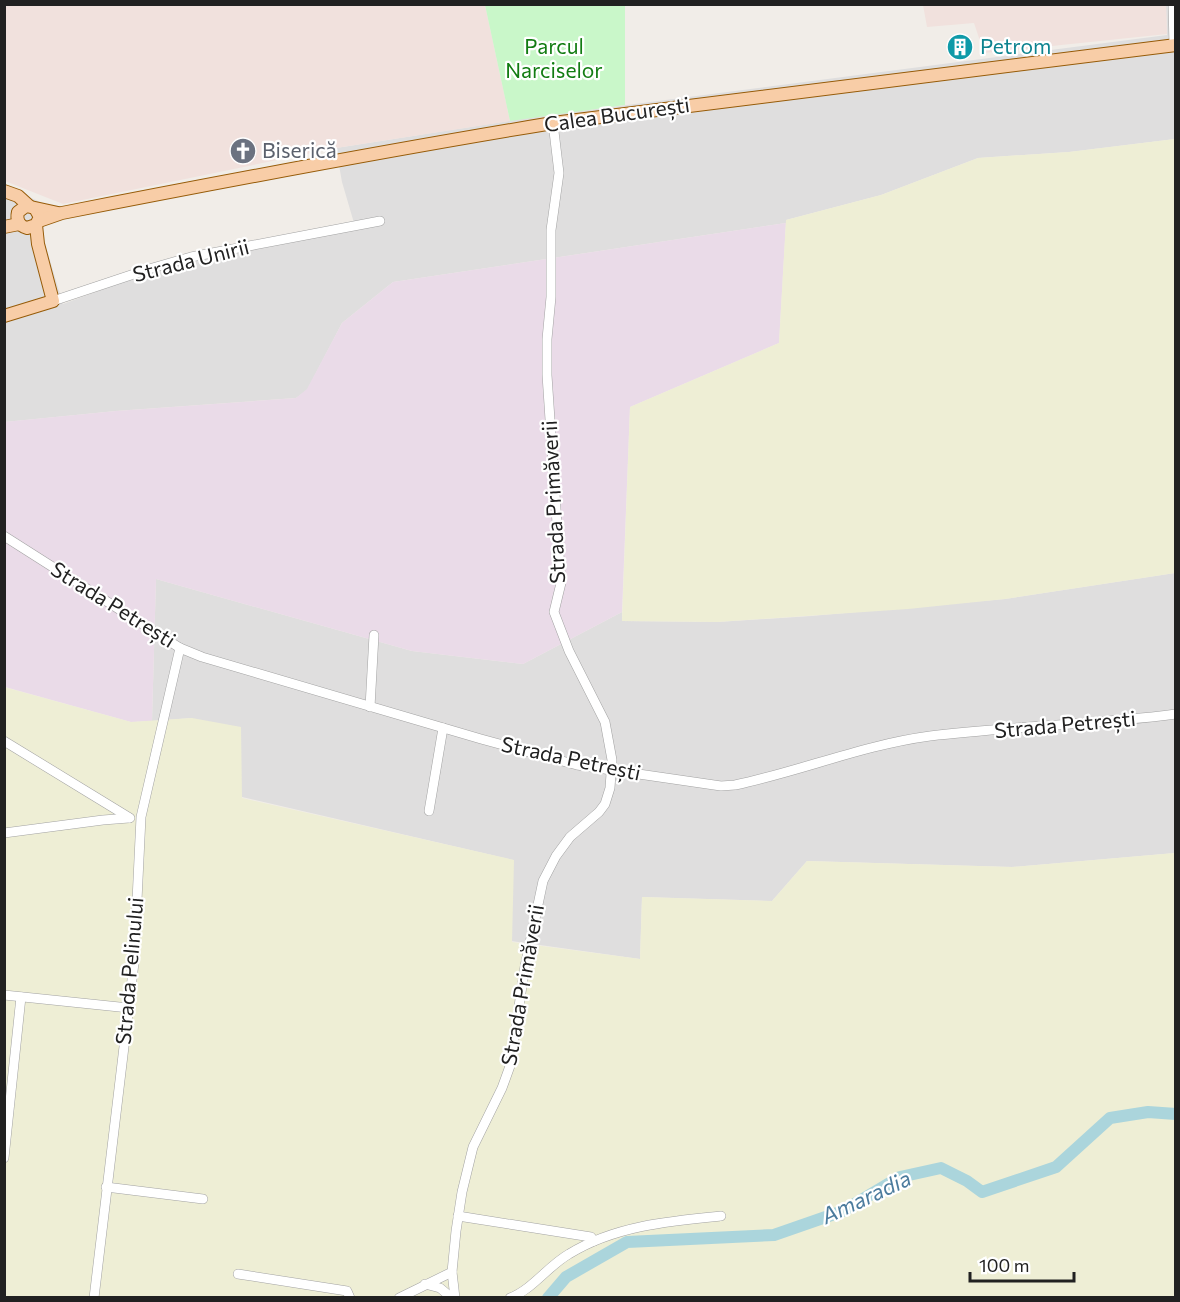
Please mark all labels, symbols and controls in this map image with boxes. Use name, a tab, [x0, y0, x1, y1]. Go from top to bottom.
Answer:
building icon: Petrom	[945, 32, 975, 62]
park label: Parcul Narciselor	[505, 33, 603, 82]
place label: Petrom	[980, 33, 1051, 58]
street label: Calea București	[542, 91, 691, 138]
church icon: Biserică	[228, 136, 258, 166]
place label: Biserică	[262, 137, 337, 162]
street label: Strada Unirii	[130, 233, 251, 286]
street label: Strada Primăverii	[536, 420, 569, 584]
street label: Strada Petrești	[46, 556, 181, 654]
street label: Strada Petrești	[993, 705, 1137, 744]
street label: Strada Petrești	[499, 731, 643, 786]
street label: Strada Pelinului	[110, 896, 147, 1046]
street label: Strada Primăverii	[495, 902, 548, 1067]
water label: Amaradia	[816, 1164, 915, 1229]
scale bar	[970, 1245, 1074, 1283]
text: 100 m	[979, 1254, 1029, 1276]

